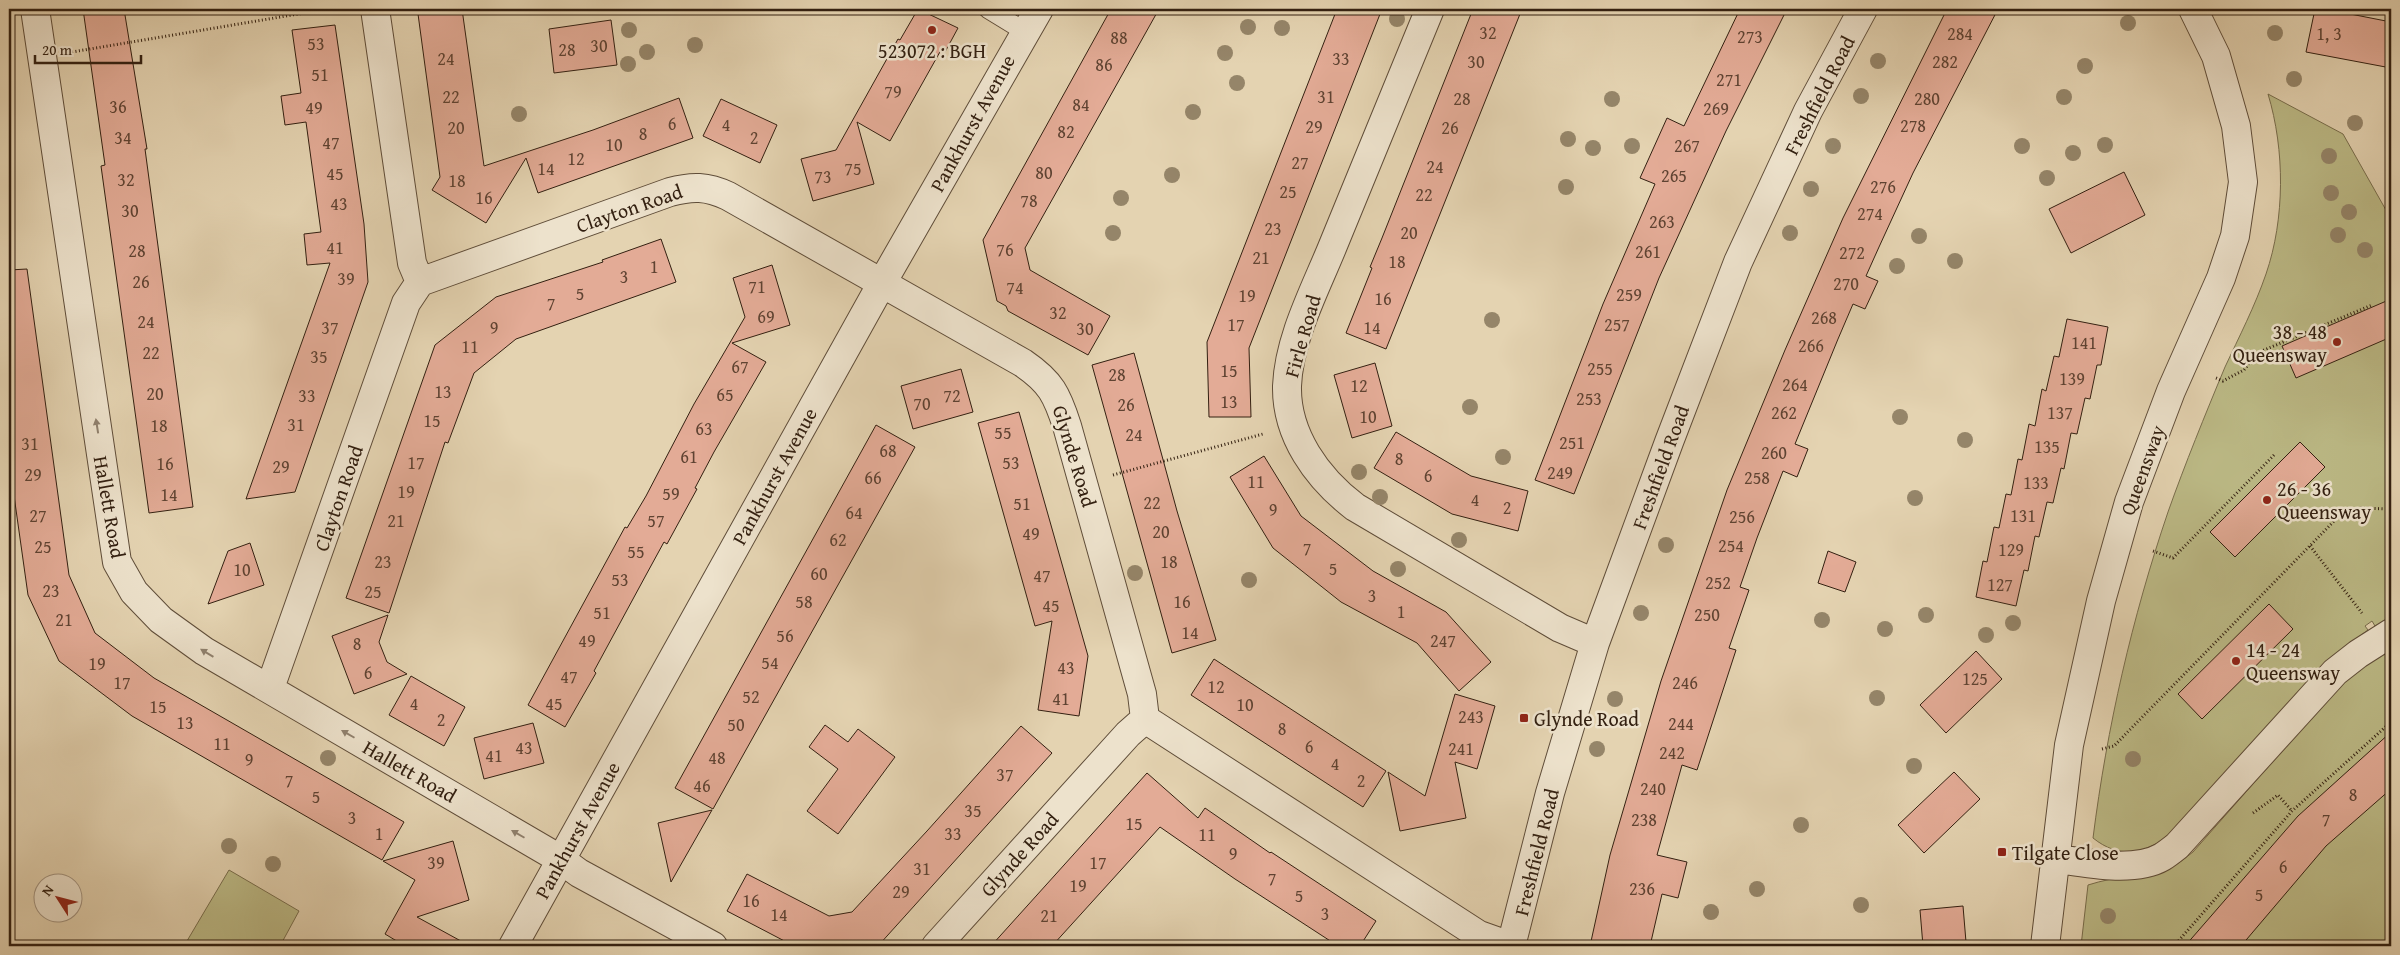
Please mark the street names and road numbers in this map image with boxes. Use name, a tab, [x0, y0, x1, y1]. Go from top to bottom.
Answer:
street label: Freshfield Road	[1777, 30, 1862, 160]
street label: Pankhurst Avenue	[922, 49, 1022, 197]
street label: Clayton Road	[572, 176, 686, 240]
street label: Firle Road	[1276, 291, 1328, 381]
street label: Freshfield Road	[1624, 401, 1696, 533]
street label: Pankhurst Avenue	[724, 402, 824, 550]
street label: Glynde Road	[1046, 402, 1104, 511]
street label: Queensway	[2112, 421, 2172, 519]
street label: Clayton Road	[306, 441, 370, 555]
street label: Hallett Road	[87, 453, 133, 561]
street label: Hallett Road	[358, 733, 462, 810]
street label: Pankhurst Avenue	[527, 756, 627, 904]
street label: Freshfield Road	[1506, 785, 1566, 919]
street label: Glynde Road	[973, 805, 1065, 903]

